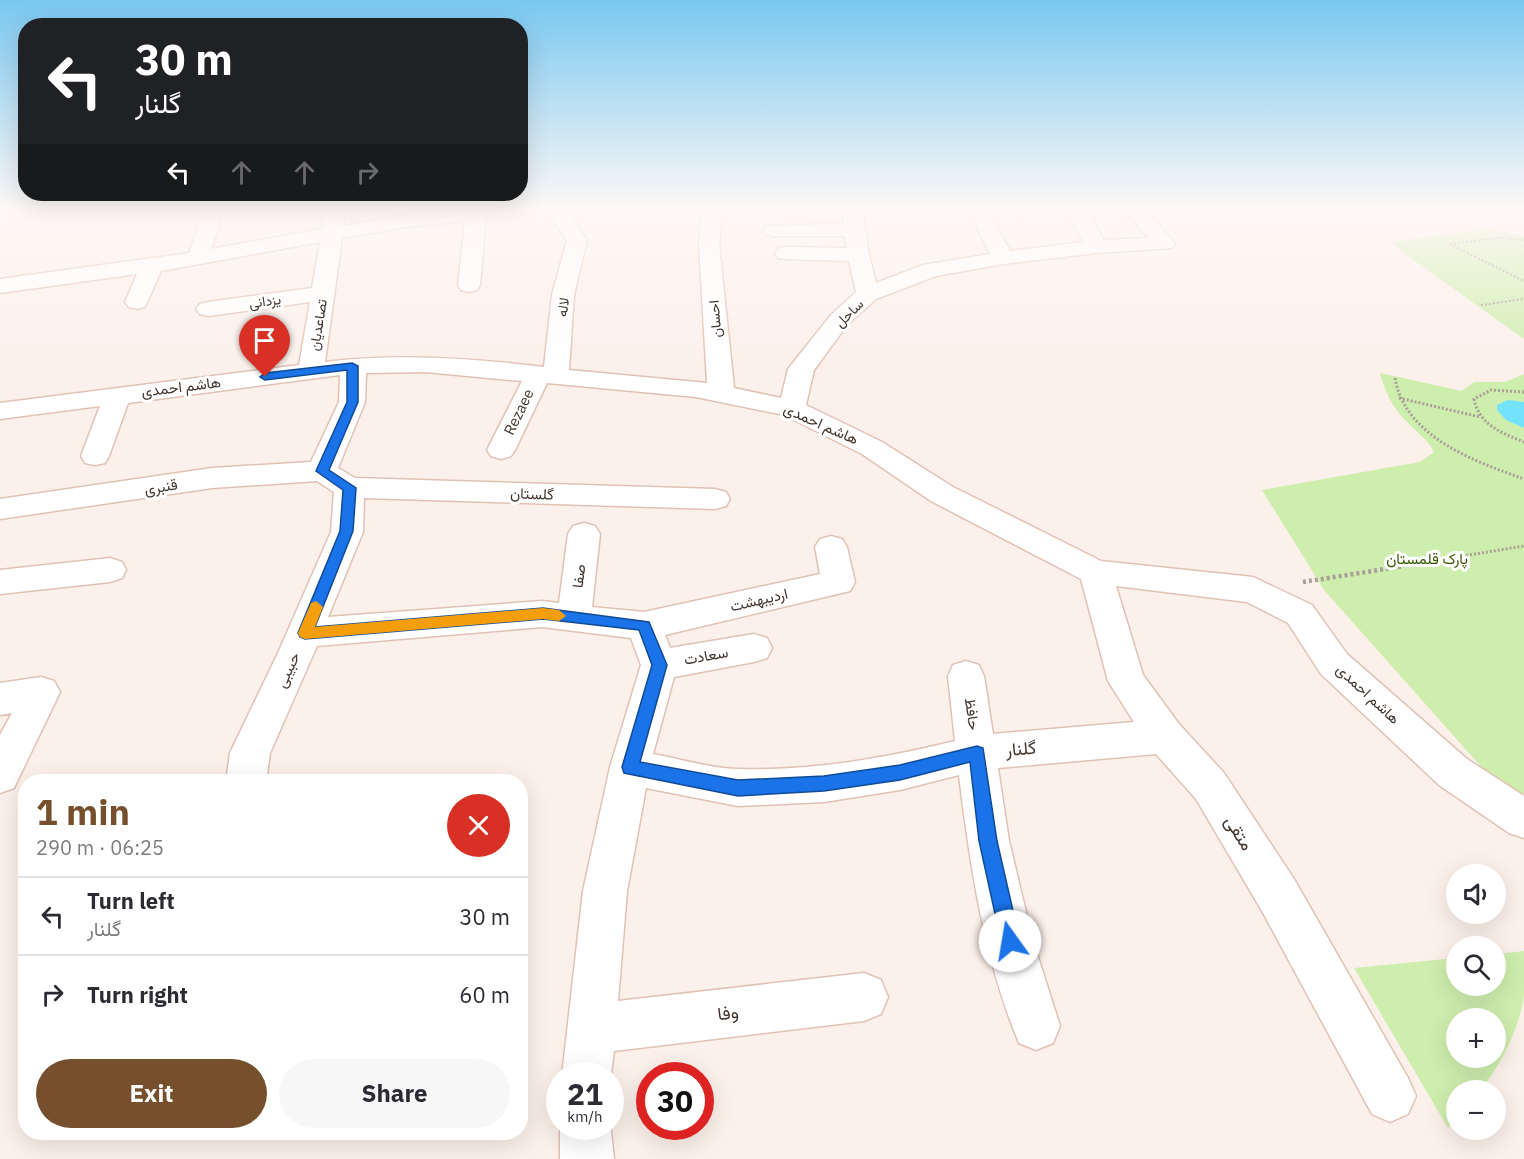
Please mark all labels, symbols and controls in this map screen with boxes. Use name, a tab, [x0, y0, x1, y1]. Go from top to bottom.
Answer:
text: 30 m	[135, 32, 233, 87]
icon: left	[36, 42, 114, 120]
text: گلنار	[135, 85, 181, 120]
icon: left	[162, 156, 195, 189]
icon: ahead	[225, 156, 258, 189]
icon: ahead	[288, 156, 321, 189]
icon: right	[351, 156, 384, 189]
street label: یزدانی	[248, 290, 282, 312]
street label: ساحل	[831, 295, 867, 331]
street label: لاله	[553, 296, 573, 318]
street label: تصاعدیان	[305, 298, 331, 352]
street label: احسان	[704, 299, 726, 339]
pin	[239, 315, 290, 377]
icon: arrive	[248, 324, 281, 357]
street label: هاشم احمدی	[140, 372, 222, 402]
street label: Rezaee	[499, 386, 538, 438]
street label: هاشم احمدی	[780, 399, 862, 449]
street label: قنبری	[143, 474, 179, 500]
street label: گلستان	[510, 483, 555, 504]
park label: پارک قلمستان	[1386, 549, 1468, 569]
street label: صفا	[568, 563, 589, 589]
street label: اردیبهشت	[728, 584, 790, 615]
street label: سعادت	[682, 642, 730, 669]
street label: حبیبی	[271, 649, 305, 691]
street label: هاشم احمدی	[1332, 659, 1404, 729]
street label: حافظ	[961, 697, 984, 731]
street label: گلنار	[1004, 736, 1037, 761]
text: 1 min	[36, 788, 130, 835]
button: close	[447, 794, 510, 857]
street label: متقی	[1220, 811, 1259, 855]
text: 290 m · 06:25	[36, 834, 164, 861]
map controls	[1446, 864, 1506, 1140]
button: sound	[1446, 864, 1506, 924]
text: Turn left	[87, 886, 175, 915]
icon: left	[36, 900, 69, 933]
text: 30 m	[459, 902, 510, 931]
position arrow	[978, 909, 1042, 973]
text: گلنار	[87, 915, 121, 942]
button: search	[1446, 936, 1506, 996]
icon: right	[36, 978, 69, 1011]
text: Turn right	[87, 980, 188, 1009]
text: 60 m	[459, 980, 510, 1009]
street label: وفا	[716, 1000, 740, 1025]
button: +	[1446, 1008, 1506, 1068]
button: Exit	[36, 1059, 267, 1128]
button: Share	[279, 1059, 510, 1128]
speed limit sign: 30	[636, 1062, 714, 1140]
text: 21	[567, 1074, 603, 1113]
button: −	[1446, 1080, 1506, 1140]
text: km/h	[567, 1107, 603, 1126]

